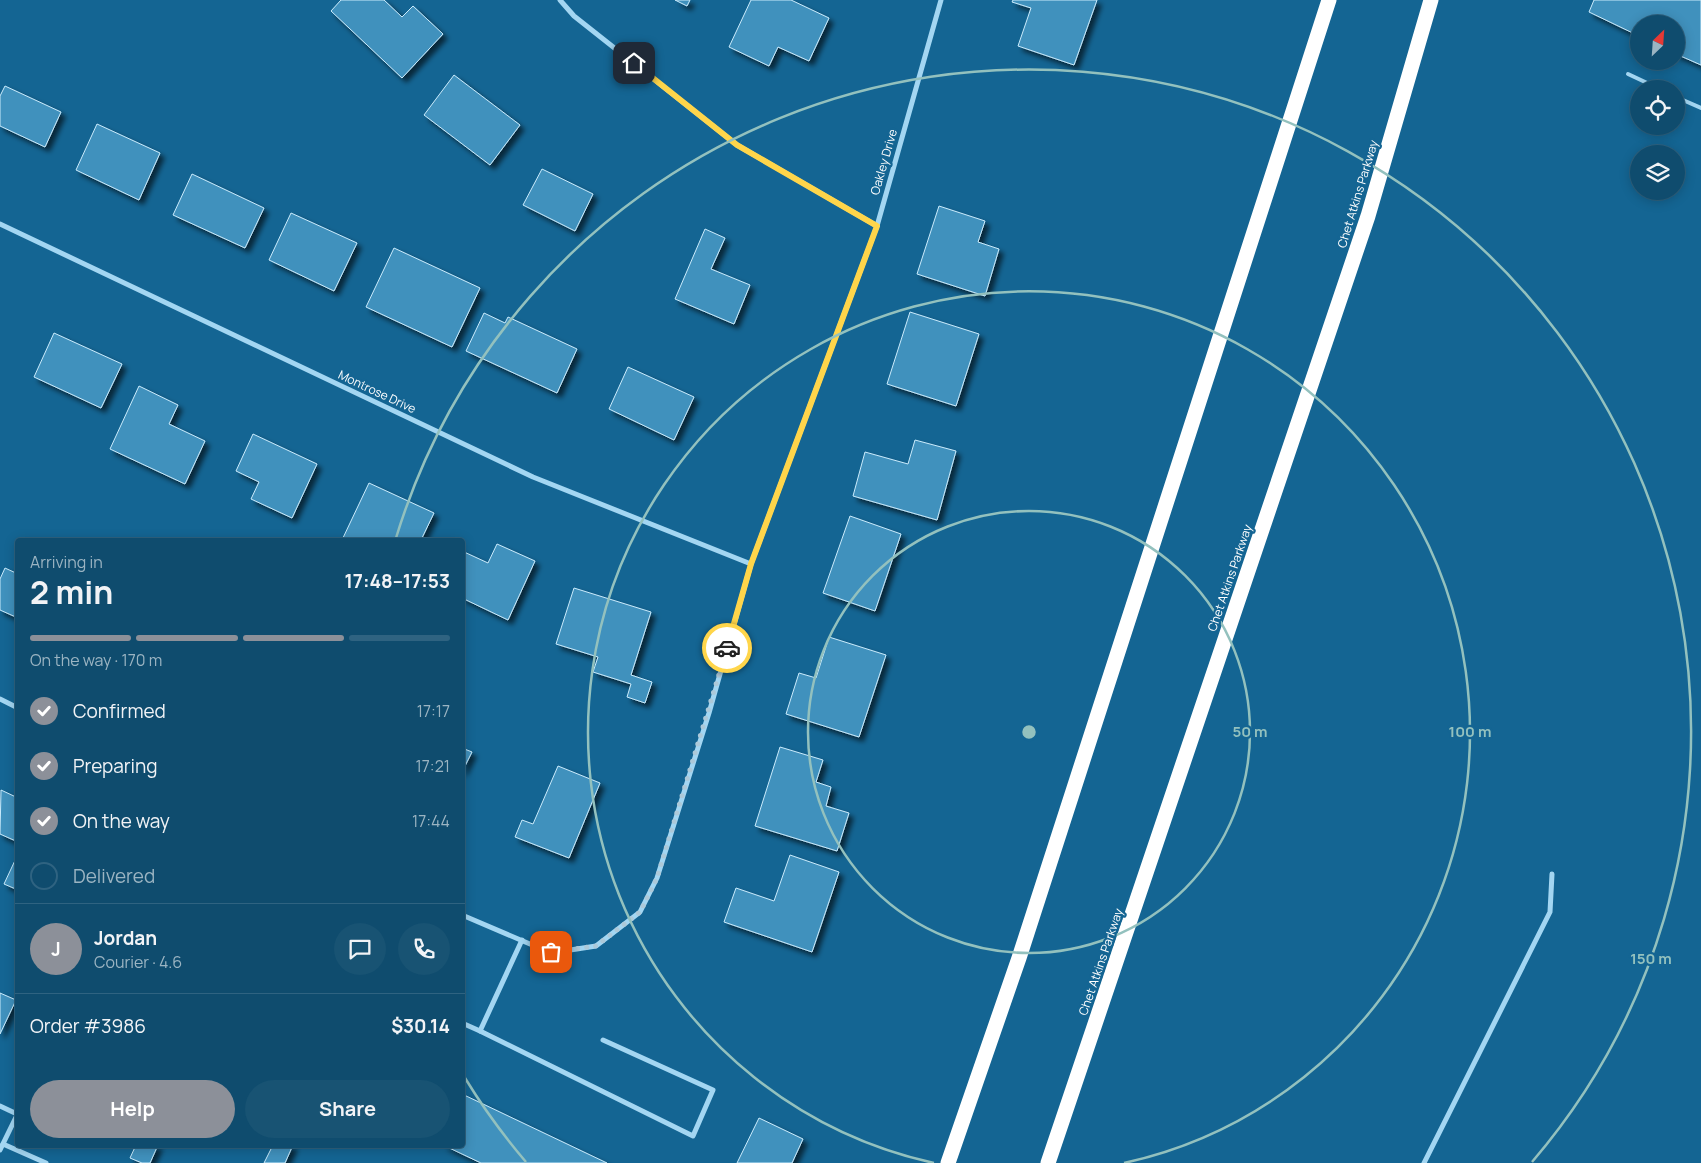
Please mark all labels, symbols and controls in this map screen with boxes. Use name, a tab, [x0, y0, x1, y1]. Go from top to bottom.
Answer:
north arrow	[1630, 15, 1685, 70]
map controls	[1630, 15, 1685, 200]
pin	[613, 42, 655, 84]
icon: home	[620, 49, 648, 77]
button: locate	[1630, 80, 1685, 135]
street label: Oakley Drive	[866, 127, 901, 197]
street label: Chet Atkins Parkway	[1333, 137, 1382, 250]
button: layers	[1630, 145, 1685, 200]
street label: Montrose Drive	[335, 366, 419, 417]
street label: Chet Atkins Parkway	[1203, 521, 1256, 634]
text: Arriving in	[30, 551, 103, 573]
text: 17:48–17:53	[345, 568, 450, 594]
text: 2 min	[30, 570, 113, 614]
courier	[702, 623, 752, 673]
icon: car	[713, 634, 741, 662]
text: On the way · 170 m	[30, 649, 162, 671]
icon: check	[30, 697, 58, 725]
text: Confirmed	[73, 698, 166, 724]
text: 17:17	[417, 700, 450, 722]
text: 50 m	[1232, 721, 1268, 742]
text: 100 m	[1449, 721, 1491, 742]
centre of rings	[1020, 723, 1038, 741]
icon: check	[30, 752, 58, 780]
text: Preparing	[73, 753, 158, 779]
text: 17:21	[416, 755, 450, 777]
icon: check	[30, 807, 58, 835]
text: On the way	[73, 808, 170, 834]
text: 17:44	[412, 810, 450, 832]
text: Delivered	[73, 863, 155, 889]
street label: Chet Atkins Parkway	[1074, 905, 1127, 1018]
button: chat	[334, 923, 386, 975]
button: phone	[398, 923, 450, 975]
text: Jordan	[94, 925, 157, 951]
pin	[530, 931, 572, 973]
text: J	[51, 936, 61, 962]
icon: bag	[537, 938, 565, 966]
text: 150 m	[1630, 948, 1672, 969]
text: Courier · 4.6	[94, 951, 182, 973]
text: Order #3986	[30, 1013, 146, 1039]
text: $30.14	[391, 1013, 450, 1039]
button: Help	[30, 1080, 235, 1138]
button: Share	[245, 1080, 450, 1138]

